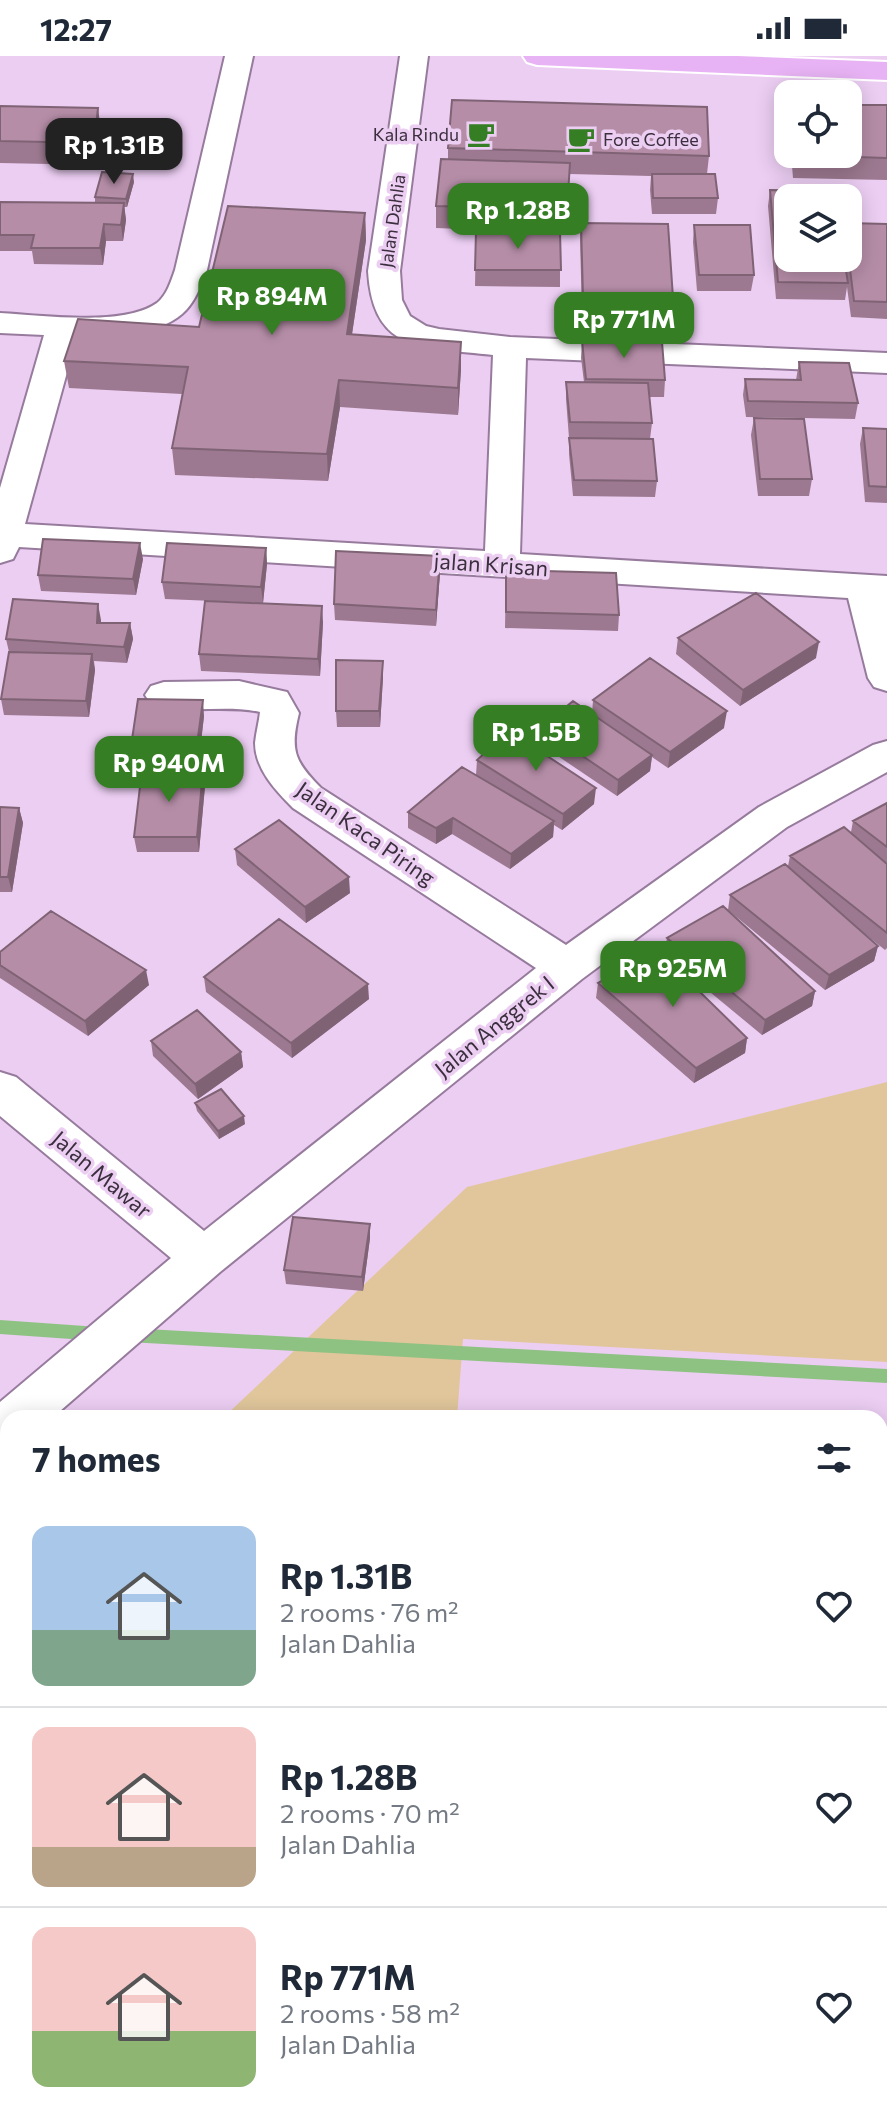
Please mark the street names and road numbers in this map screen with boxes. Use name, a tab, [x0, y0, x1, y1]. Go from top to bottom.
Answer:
street label: Jalan Dahlia	[375, 173, 409, 269]
street label: jalan Krisan	[433, 547, 549, 581]
street label: Jalan Kaca Piring	[291, 775, 441, 891]
street label: Jalan Anggrek I	[429, 970, 559, 1082]
street label: Jalan Mawar	[47, 1125, 157, 1224]

